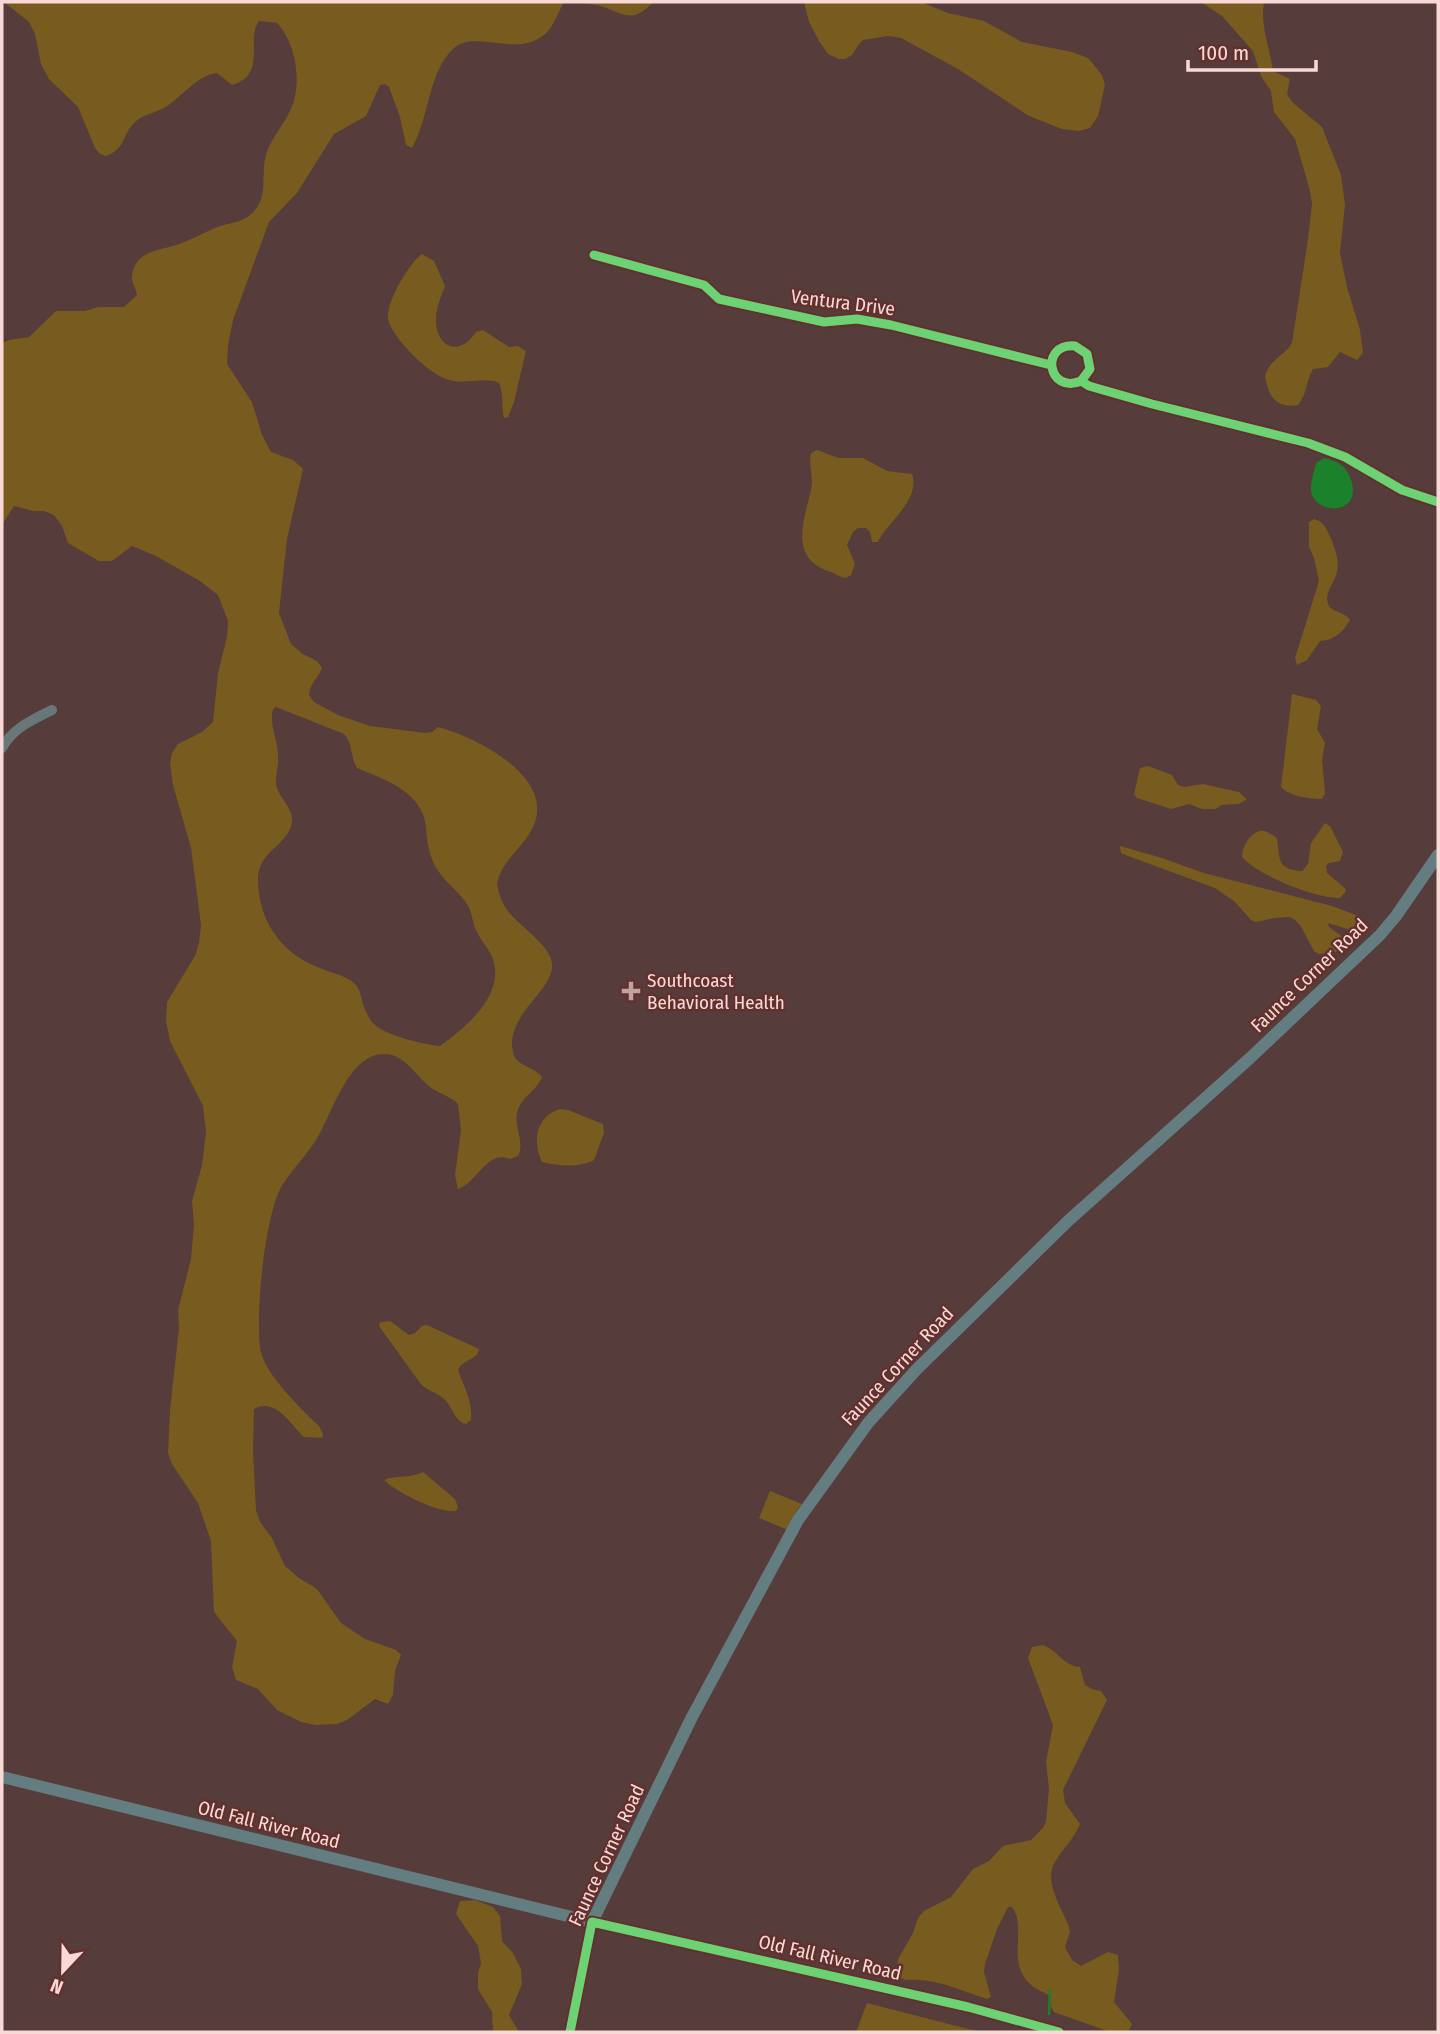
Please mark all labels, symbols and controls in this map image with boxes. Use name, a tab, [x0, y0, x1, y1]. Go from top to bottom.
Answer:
scale bar	[1188, 28, 1316, 72]
text: 100 m	[1198, 40, 1249, 66]
street label: Ventura Drive	[790, 285, 896, 320]
street label: Faunce Corner Road	[1246, 914, 1373, 1037]
place label: Southcoast Behavioral Health	[647, 969, 785, 1014]
marker: Southcoast Behavioral Health	[621, 981, 641, 1001]
street label: Faunce Corner Road	[836, 1302, 958, 1430]
street label: Faunce Corner Road	[564, 1781, 649, 1930]
street label: Old Fall River Road	[195, 1796, 342, 1853]
street label: Old Fall River Road	[756, 1930, 903, 1985]
north arrow	[28, 1936, 98, 2006]
text: N	[47, 1974, 66, 1999]

